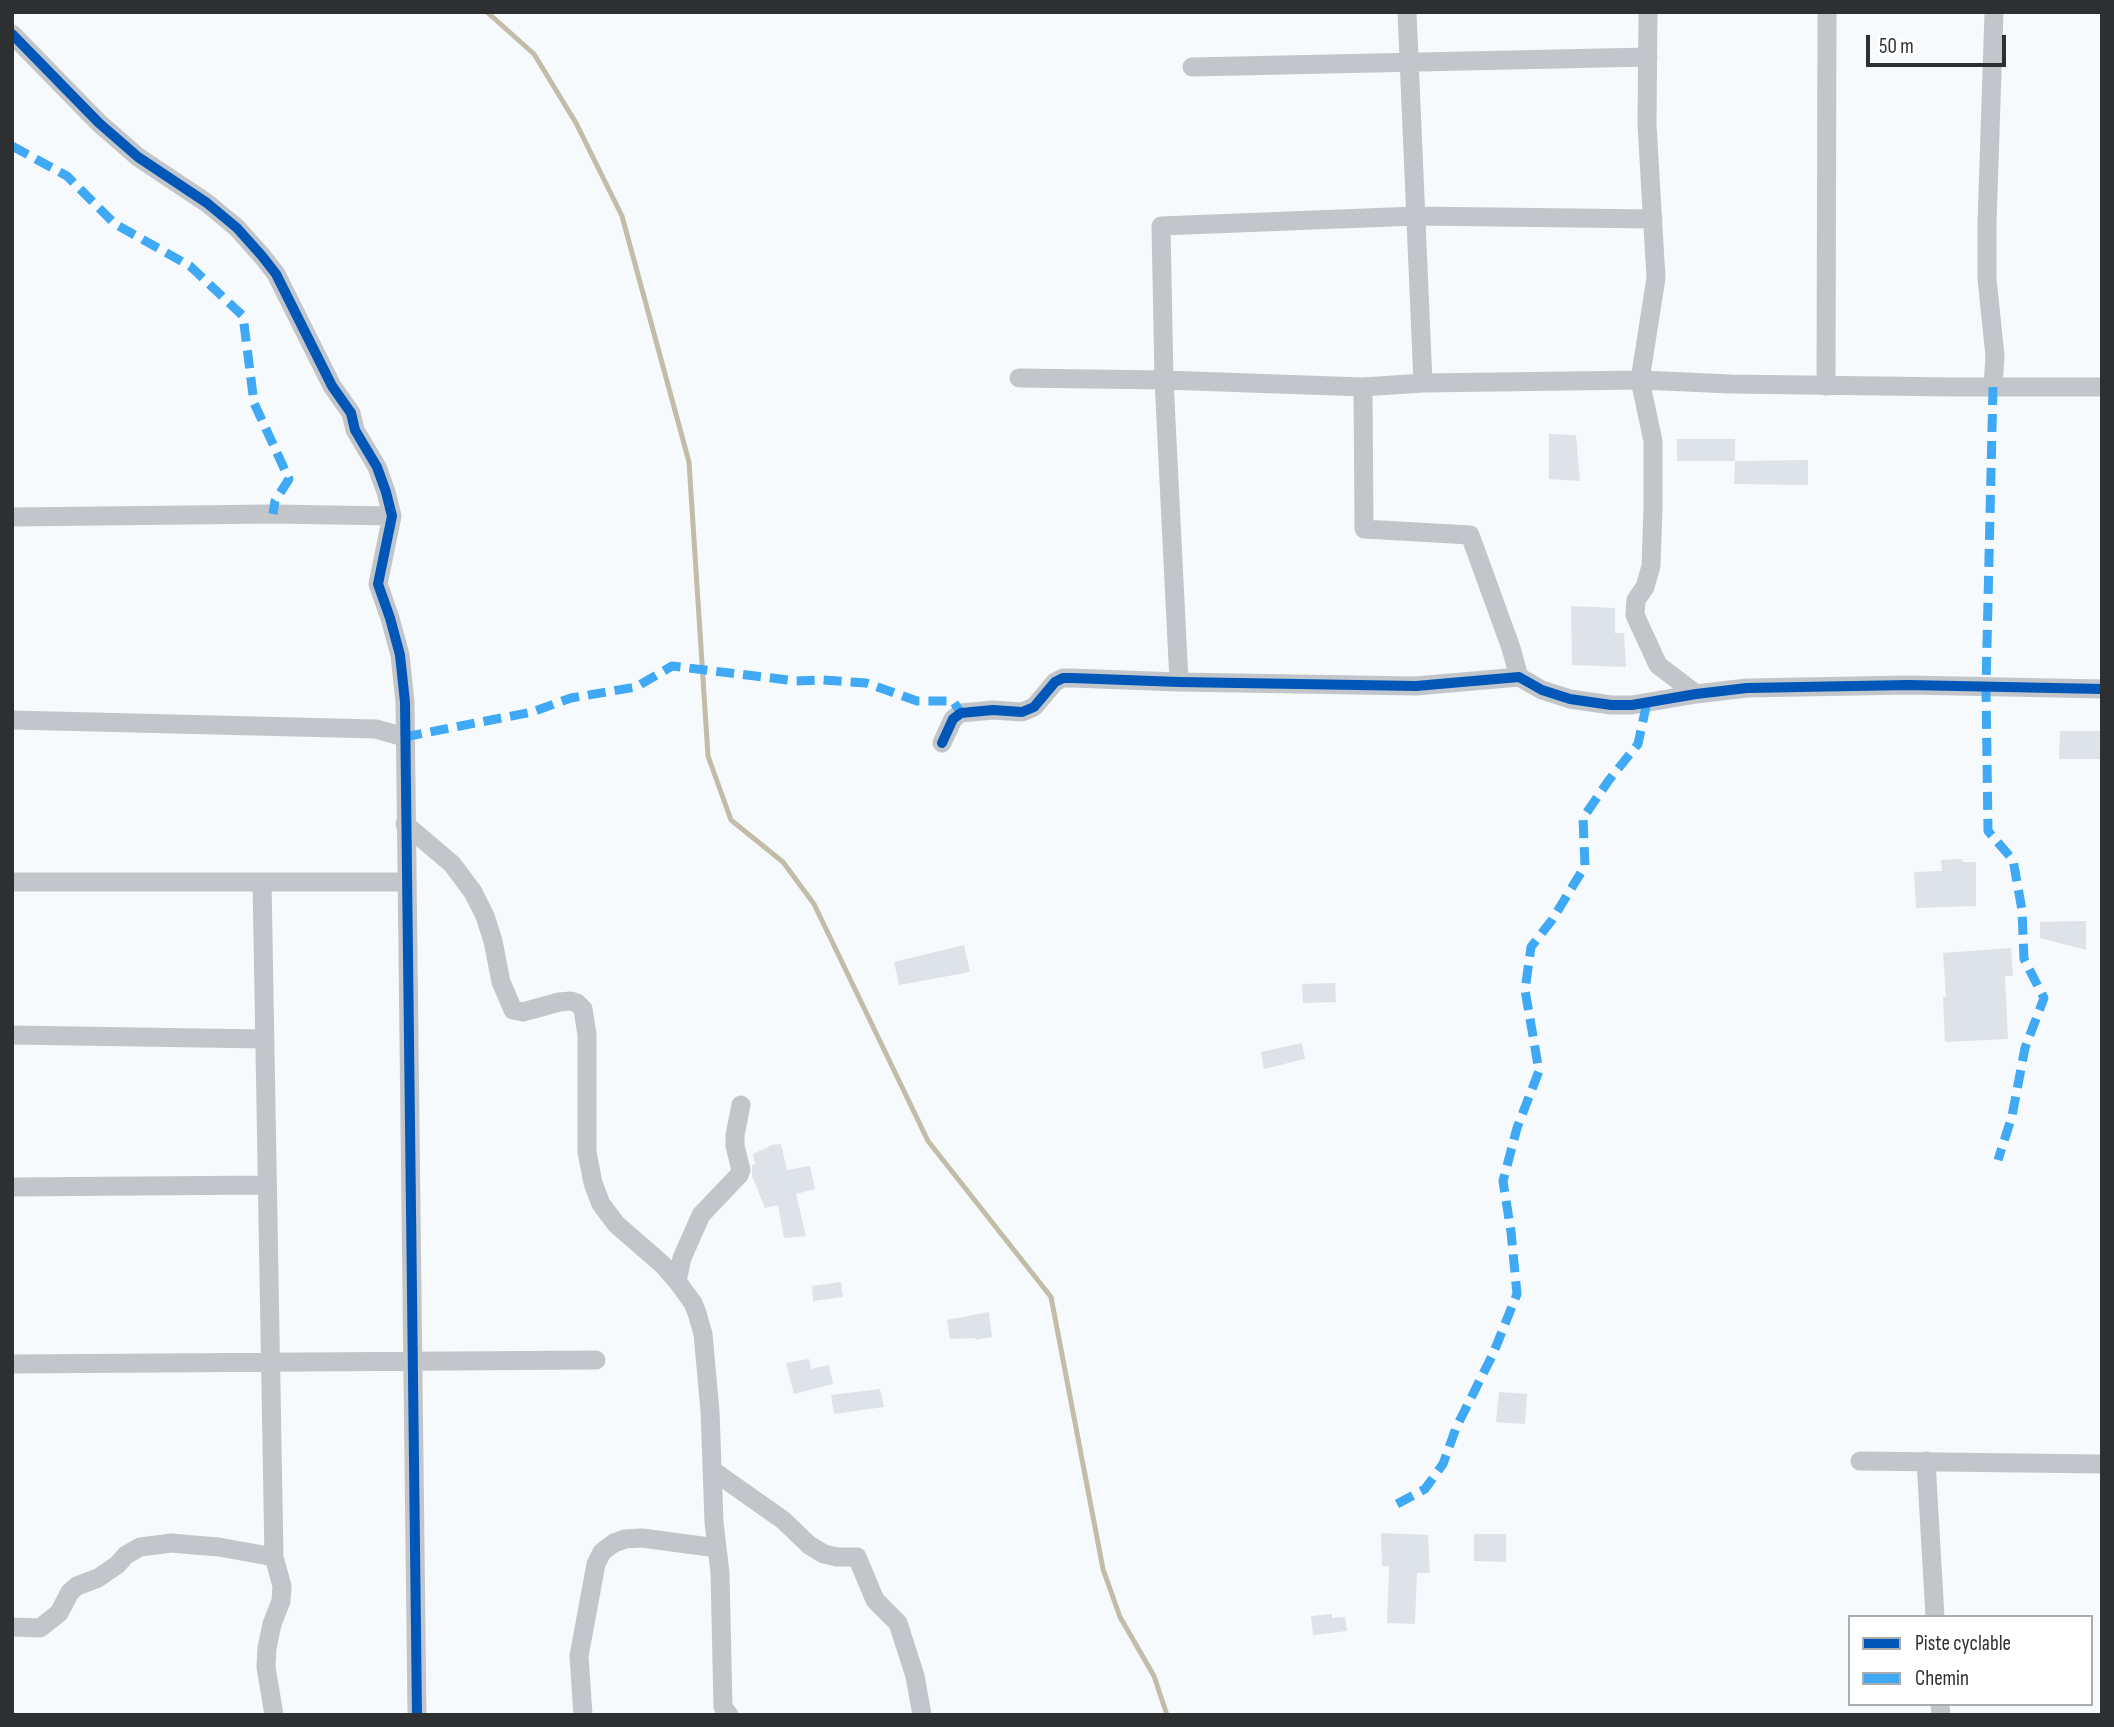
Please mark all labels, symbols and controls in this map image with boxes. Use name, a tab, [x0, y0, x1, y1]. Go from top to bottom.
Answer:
scale bar	[1869, 21, 2009, 65]
text: 50 m	[1879, 34, 1914, 59]
legend	[1848, 1615, 2093, 1706]
text: Piste cyclable	[1915, 1631, 2011, 1656]
text: Chemin	[1915, 1666, 1969, 1691]

